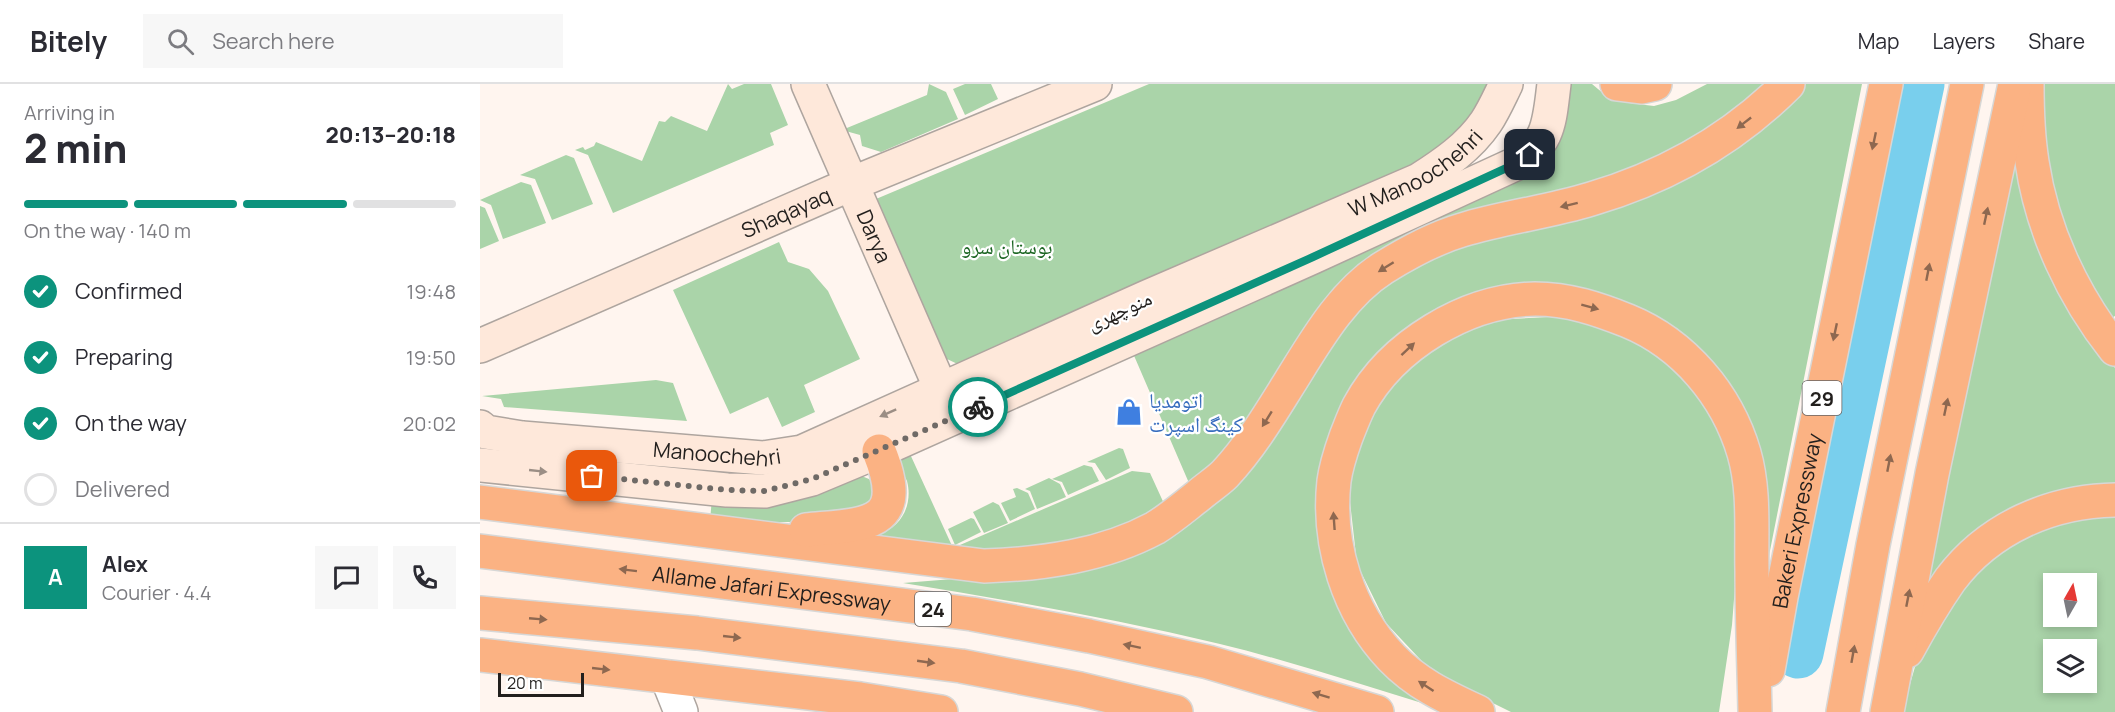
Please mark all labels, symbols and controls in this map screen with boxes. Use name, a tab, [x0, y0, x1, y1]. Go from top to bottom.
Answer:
search box	[143, 14, 563, 68]
text: Bitely	[30, 22, 107, 60]
icon: search	[164, 25, 197, 58]
text: Search here	[212, 26, 335, 56]
text: Map	[1858, 27, 1899, 55]
text: Layers	[1932, 27, 1995, 55]
text: Share	[2028, 27, 2085, 55]
text: Arriving in	[24, 99, 115, 126]
one-way arrow	[1736, 116, 1752, 129]
text: 20:13–20:18	[325, 120, 456, 150]
text: 2 min	[24, 121, 127, 175]
street label: W Manoochehri	[1344, 123, 1489, 223]
pin	[1504, 129, 1555, 180]
one-way arrow	[1869, 132, 1879, 151]
icon: home	[1513, 138, 1546, 171]
street label: Shaqayaq	[737, 180, 835, 244]
one-way arrow	[1560, 200, 1578, 210]
street label: Darya	[850, 205, 898, 267]
one-way arrow	[1982, 207, 1991, 226]
text: On the way · 140 m	[24, 217, 191, 244]
park label: بوستان سرو	[962, 232, 1052, 260]
one-way arrow	[1378, 261, 1394, 272]
one-way arrow	[1924, 262, 1933, 281]
icon: check	[24, 275, 57, 308]
text: Confirmed	[75, 276, 183, 306]
text: 19:48	[406, 278, 456, 305]
street label: منوچهری	[1082, 283, 1156, 337]
one-way arrow	[1581, 302, 1599, 312]
one-way arrow	[1830, 323, 1839, 342]
icon: check	[24, 341, 57, 374]
text: Preparing	[75, 342, 173, 372]
one-way arrow	[1400, 343, 1415, 356]
text: 19:50	[406, 344, 456, 371]
courier	[948, 377, 1008, 437]
road number: 29	[1802, 381, 1842, 415]
place label: اتومدیا کینگ اسپرت	[1149, 386, 1243, 438]
icon: bike	[962, 391, 995, 424]
shop icon: اتومدیا کینگ اسپرت	[1114, 397, 1144, 427]
one-way arrow	[1941, 398, 1951, 416]
icon: check	[24, 407, 57, 440]
text: On the way	[75, 408, 187, 438]
one-way arrow	[879, 408, 897, 418]
text: 20:02	[403, 410, 456, 437]
one-way arrow	[1261, 411, 1272, 427]
street label: Bakeri Expressway	[1765, 431, 1828, 611]
street label: Manoochehri	[652, 435, 783, 472]
pin	[566, 450, 617, 501]
one-way arrow	[1885, 453, 1894, 472]
icon: bag	[575, 459, 608, 492]
one-way arrow	[529, 466, 548, 476]
text: Delivered	[75, 474, 170, 504]
one-way arrow	[1330, 512, 1339, 531]
button: chat	[315, 546, 378, 609]
button: phone	[393, 546, 456, 609]
text: Alex	[102, 549, 148, 579]
street label: Allame Jafari Expressway	[651, 559, 893, 617]
text: A	[48, 562, 63, 592]
one-way arrow	[619, 565, 638, 574]
north arrow	[2043, 573, 2097, 627]
map controls	[2043, 573, 2097, 693]
text: Courier · 4.4	[102, 579, 212, 606]
one-way arrow	[1904, 589, 1913, 608]
road number: 24	[915, 592, 951, 626]
one-way arrow	[529, 614, 548, 624]
one-way arrow	[723, 633, 742, 642]
button: layers	[2043, 639, 2097, 693]
one-way arrow	[1123, 640, 1141, 650]
one-way arrow	[1849, 645, 1858, 664]
one-way arrow	[916, 657, 935, 666]
one-way arrow	[591, 664, 610, 674]
scale bar	[498, 670, 584, 698]
text: 20 m	[507, 672, 543, 694]
one-way arrow	[1417, 680, 1434, 691]
one-way arrow	[1312, 690, 1330, 699]

